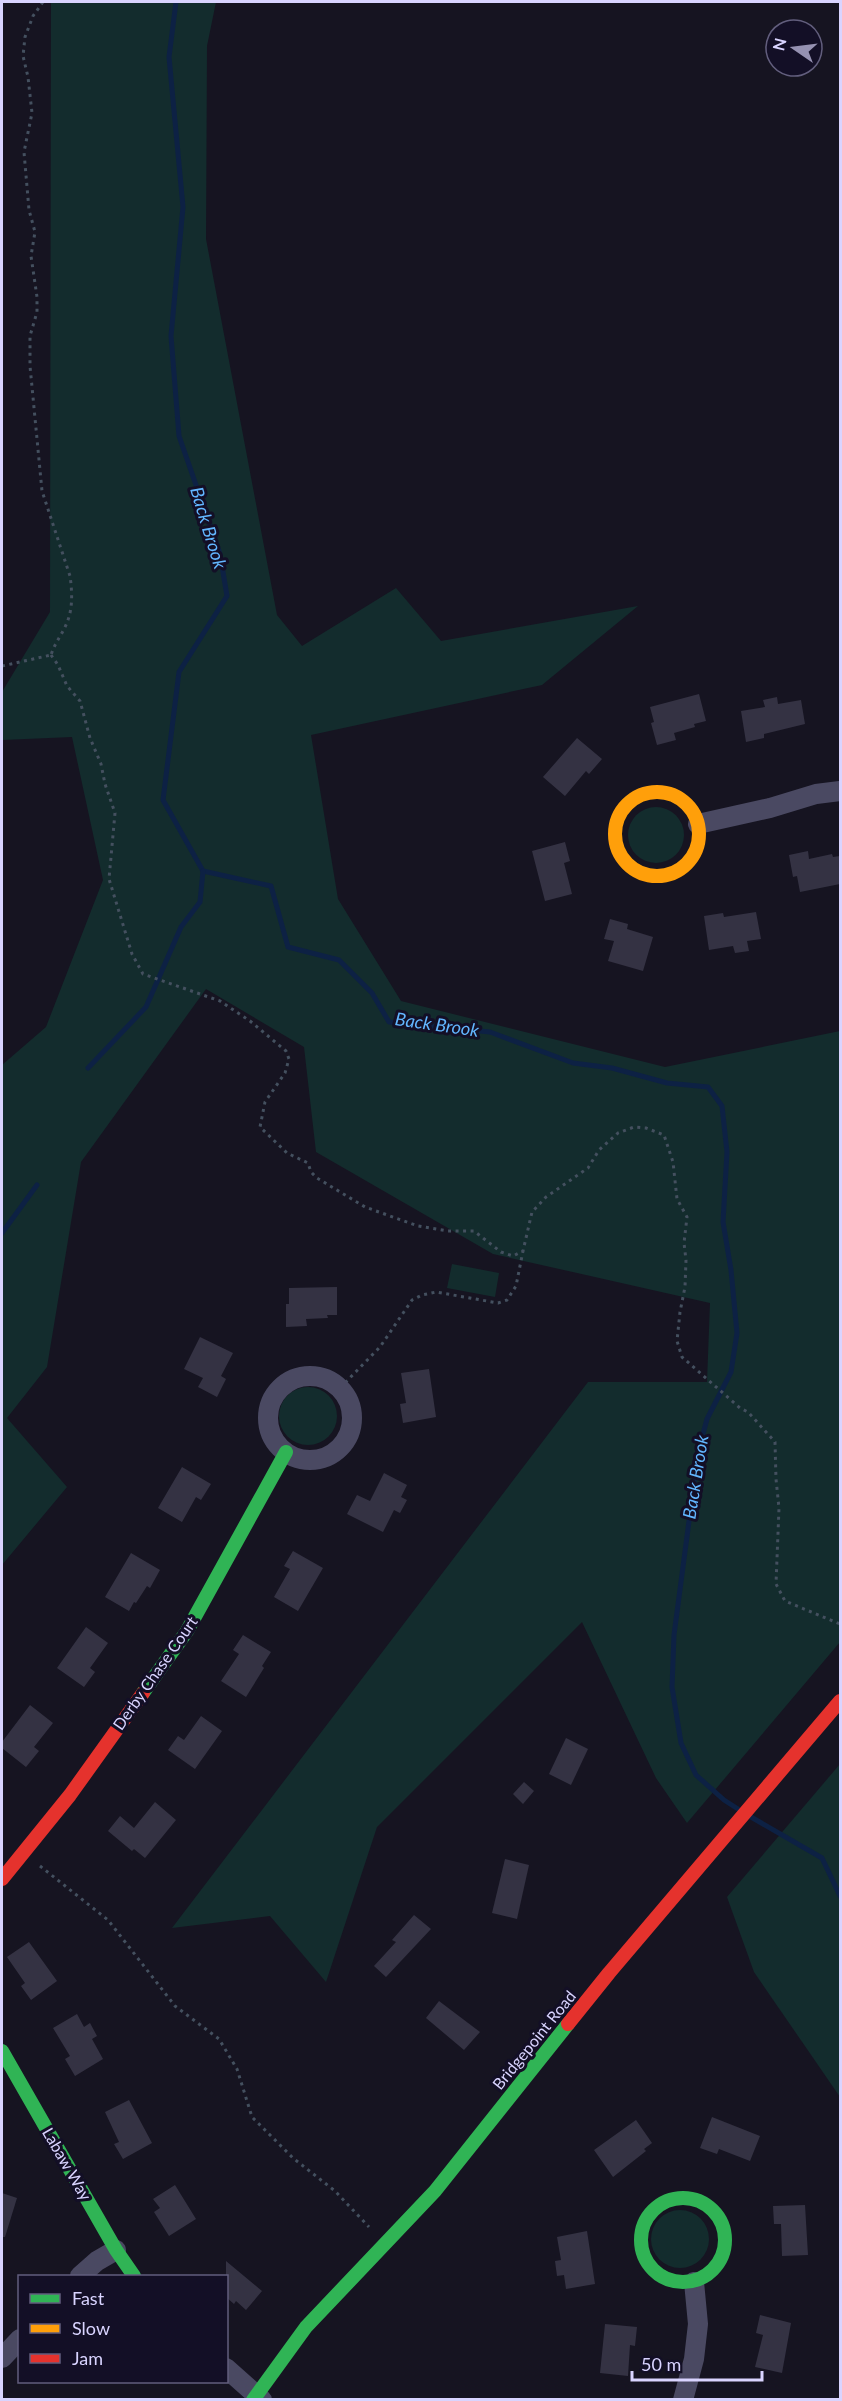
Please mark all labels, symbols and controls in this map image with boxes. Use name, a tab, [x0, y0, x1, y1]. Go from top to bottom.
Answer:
north arrow	[764, 18, 824, 78]
text: N	[768, 36, 790, 53]
water label: Back Brook	[186, 484, 232, 572]
water label: Back Brook	[394, 1007, 481, 1041]
water label: Back Brook	[678, 1433, 713, 1520]
street label: Derby Chase Court	[108, 1612, 201, 1733]
street label: Bridgepoint Road	[488, 1987, 579, 2093]
street label: Labaw Way	[39, 2124, 96, 2204]
legend	[18, 2275, 228, 2383]
text: Fast	[72, 2287, 105, 2309]
text: Slow	[72, 2317, 110, 2339]
scale bar	[632, 2344, 762, 2382]
text: Jam	[72, 2347, 103, 2369]
text: 50 m	[641, 2353, 681, 2375]

